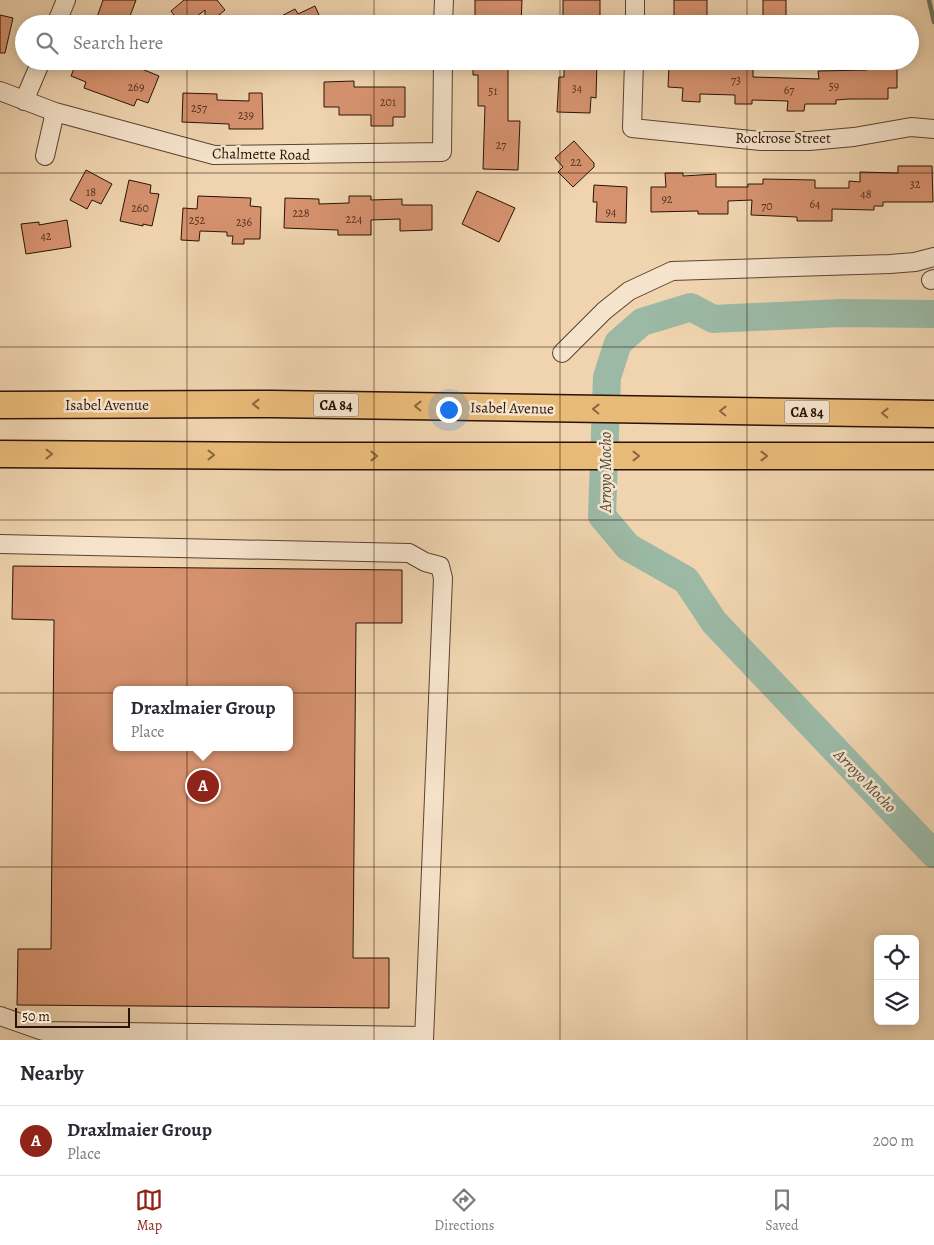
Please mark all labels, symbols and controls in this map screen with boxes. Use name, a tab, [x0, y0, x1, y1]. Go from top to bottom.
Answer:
search box	[15, 15, 919, 70]
icon: search	[33, 29, 61, 57]
text: Search here	[73, 30, 163, 56]
house number: 73	[731, 72, 741, 88]
house number: 59	[829, 78, 839, 94]
house number: 269	[128, 79, 144, 95]
house number: 34	[572, 80, 583, 96]
house number: 67	[784, 82, 795, 98]
house number: 51	[488, 83, 498, 99]
house number: 201	[380, 94, 396, 110]
house number: 257	[191, 100, 208, 116]
house number: 239	[238, 107, 254, 123]
street label: Rockrose Street	[735, 128, 831, 148]
house number: 27	[496, 137, 507, 153]
street label: Chalmette Road	[212, 143, 311, 165]
house number: 22	[570, 154, 582, 170]
house number: 32	[910, 176, 921, 192]
house number: 18	[86, 184, 96, 200]
house number: 48	[860, 186, 872, 202]
house number: 92	[661, 191, 673, 207]
house number: 64	[810, 196, 821, 212]
house number: 70	[761, 198, 773, 214]
house number: 260	[131, 200, 149, 216]
house number: 94	[606, 204, 617, 220]
house number: 228	[292, 205, 310, 221]
house number: 224	[346, 211, 363, 227]
house number: 252	[189, 212, 206, 228]
house number: 236	[236, 214, 253, 230]
house number: 42	[40, 228, 52, 244]
road number: CA 84	[314, 394, 358, 416]
street label: Isabel Avenue	[65, 395, 149, 415]
your location	[436, 397, 462, 423]
street label: Isabel Avenue	[470, 397, 554, 419]
one-way arrow	[252, 399, 260, 409]
one-way arrow	[414, 401, 422, 411]
road number: CA 84	[784, 401, 830, 424]
one-way arrow	[592, 404, 600, 414]
one-way arrow	[719, 406, 726, 416]
one-way arrow	[881, 408, 889, 419]
water label: Arroyo Mocho	[595, 432, 617, 513]
one-way arrow	[45, 449, 53, 459]
one-way arrow	[208, 450, 215, 460]
one-way arrow	[370, 451, 378, 461]
one-way arrow	[632, 451, 640, 461]
one-way arrow	[761, 451, 769, 461]
popup	[113, 686, 293, 751]
text: Draxlmaier Group	[131, 695, 275, 721]
text: Place	[131, 721, 164, 743]
water label: Arroyo Mocho	[828, 744, 901, 818]
pin: A	[187, 767, 219, 805]
map controls	[874, 935, 919, 1025]
button: locate	[874, 935, 919, 980]
button: layers	[874, 980, 919, 1025]
scale bar	[15, 1005, 130, 1028]
text: 50 m	[22, 1007, 50, 1026]
text: Nearby	[20, 1059, 83, 1087]
text: Draxlmaier Group	[67, 1117, 212, 1143]
text: A	[31, 1130, 41, 1152]
text: 200 m	[873, 1130, 914, 1152]
text: Place	[67, 1143, 101, 1165]
tab: Map	[135, 1186, 163, 1235]
tab: Directions	[434, 1186, 494, 1235]
tab: Saved	[765, 1186, 799, 1235]

